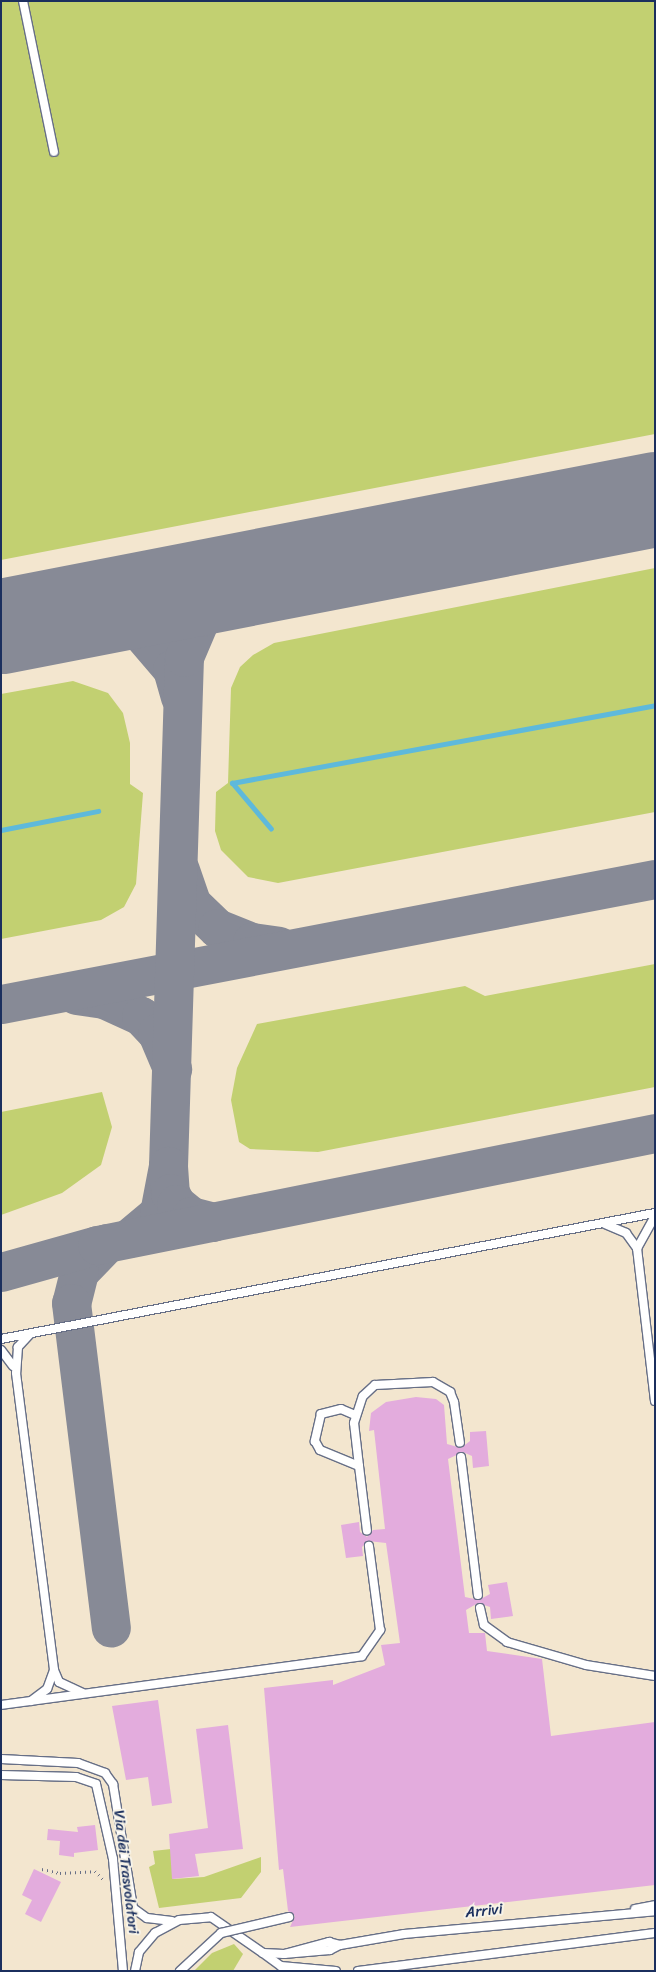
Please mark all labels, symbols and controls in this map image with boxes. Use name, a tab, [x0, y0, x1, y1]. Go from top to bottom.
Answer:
street label: Via dei Trasvolatori	[109, 1808, 143, 1936]
street label: Arrivi	[464, 1900, 504, 1922]

